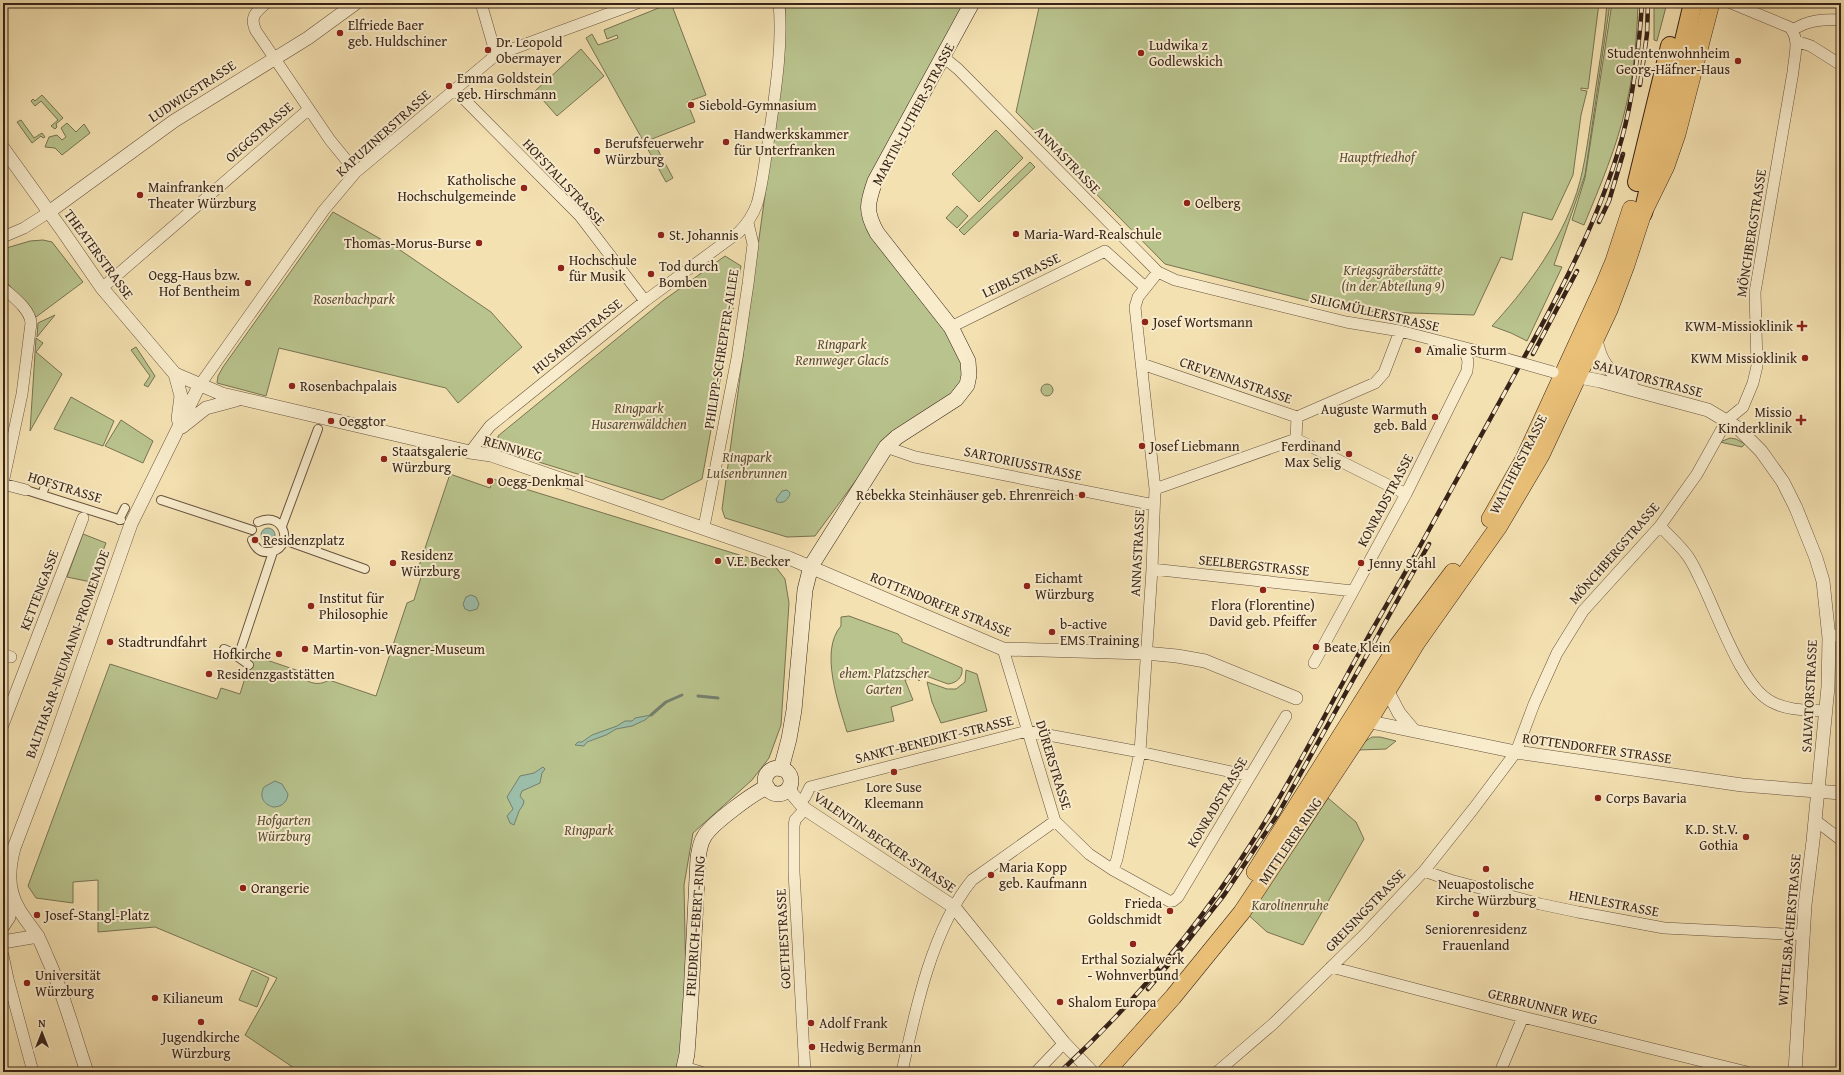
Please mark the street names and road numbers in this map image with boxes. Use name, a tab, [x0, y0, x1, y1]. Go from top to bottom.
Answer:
street label: MARTIN-LUTHER-STRASSE	[867, 39, 959, 189]
street label: LUDWIGSTRASSE	[144, 55, 240, 127]
street label: KAPUZINERSTRASSE	[331, 85, 435, 181]
street label: OEGGSTRASSE	[221, 97, 297, 167]
street label: ANNASTRASSE	[1030, 122, 1106, 198]
street label: HOFSTALLSTRASSE	[518, 134, 610, 230]
street label: MÖNCHBERGSTRASSE	[1731, 168, 1771, 298]
street label: THEATERSTRASSE	[59, 205, 139, 303]
street label: LEIBLSTRASSE	[978, 247, 1064, 303]
street label: PHILIPP-SCHREPFER-ALLEE	[698, 268, 744, 430]
street label: SILIGMÜLLERSTRASSE	[1308, 287, 1442, 337]
street label: HUSARENSTRASSE	[528, 294, 626, 378]
street label: CREVENNASTRASSE	[1177, 351, 1295, 409]
street label: SALVATORSTRASSE	[1591, 354, 1705, 402]
street label: WALTHERSTRASSE	[1484, 411, 1552, 517]
street label: RENNWEG	[481, 430, 545, 466]
street label: SARTORIUSSTRASSE	[962, 441, 1084, 485]
street label: KONRADSTRASSE	[1352, 450, 1418, 550]
street label: HOFSTRASSE	[25, 466, 105, 508]
street label: MÖNCHBERGSTRASSE	[1564, 498, 1664, 608]
street label: ANNASTRASSE	[1125, 509, 1149, 597]
street label: KETTENGASSE	[14, 547, 64, 633]
street label: BALTHASAR-NEUMANN-PROMENADE	[20, 547, 114, 761]
street label: SEELBERGSTRASSE	[1198, 549, 1310, 581]
street label: ROTTENDORFER STRASSE	[867, 567, 1015, 641]
street label: SALVATORSTRASSE	[1796, 639, 1822, 753]
street label: SANKT-BENEDIKT-STRASSE	[853, 710, 1015, 768]
street label: DÜRERSTRASSE	[1031, 718, 1077, 812]
street label: ROTTENDORFER STRASSE	[1521, 728, 1673, 768]
street label: KONRADSTRASSE	[1182, 753, 1252, 851]
street label: VALENTIN-BECKER-STRASSE	[810, 787, 960, 897]
street label: MITTLERER RING	[1253, 793, 1327, 889]
street label: WITTELSBACHERSTRASSE	[1772, 853, 1806, 1007]
street label: FRIEDRICH-EBERT-RING	[680, 855, 710, 997]
street label: GREISINGSTRASSE	[1320, 864, 1410, 956]
street label: HENLESTRASSE	[1567, 884, 1661, 922]
street label: GOETHESTRASSE	[770, 889, 796, 989]
street label: GERBRUNNER WEG	[1486, 983, 1600, 1029]

